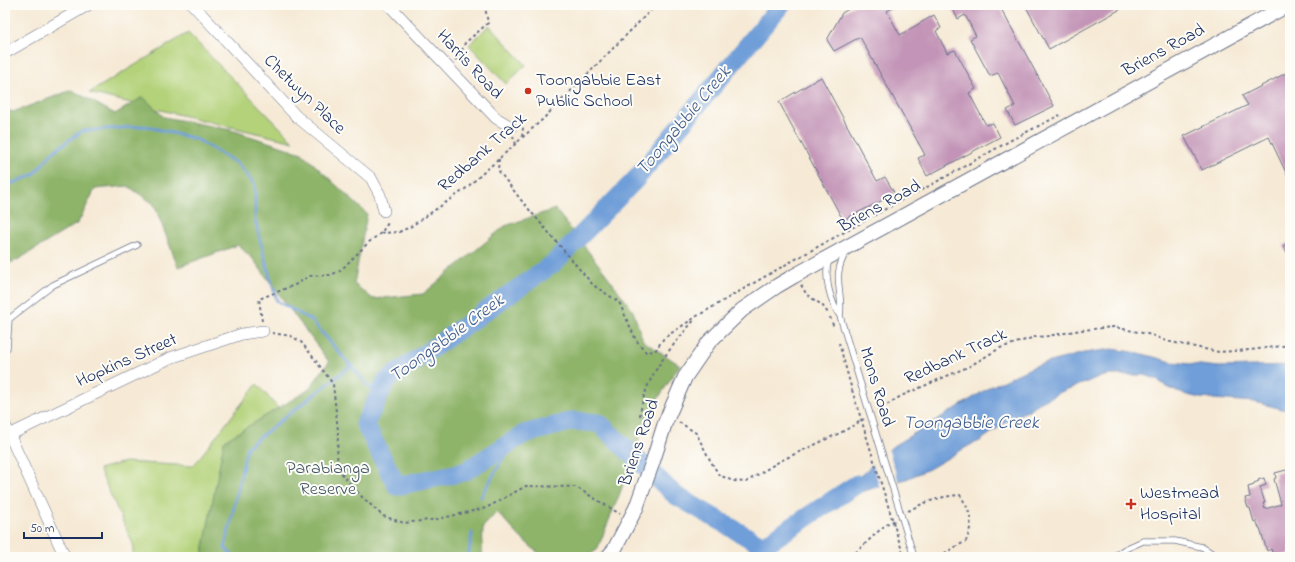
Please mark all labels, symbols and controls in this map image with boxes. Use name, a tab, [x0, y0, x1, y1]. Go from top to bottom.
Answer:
street label: Briens Road	[1117, 18, 1210, 85]
street label: Harris Road	[430, 24, 508, 106]
street label: Chetwyn Place	[257, 49, 352, 142]
water label: Toongabbie Creek	[630, 60, 739, 182]
place label: Toongabbie East Public School	[536, 68, 661, 115]
marker: Toongabbie East Public School	[523, 86, 533, 96]
street label: Redbank Track	[433, 107, 533, 199]
street label: Briens Road	[833, 174, 926, 241]
water label: Toongabbie Creek	[384, 288, 511, 391]
street label: Redbank Track	[901, 322, 1011, 392]
street label: Hopkins Street	[72, 327, 182, 395]
street label: Mons Road	[852, 344, 900, 430]
street label: Briens Road	[613, 396, 667, 491]
water label: Toongabbie Creek	[903, 410, 1040, 438]
park label: Parabianga Reserve	[286, 456, 370, 503]
place label: Westmead Hospital	[1140, 481, 1219, 528]
marker: Westmead Hospital	[1125, 498, 1137, 510]
scale bar	[24, 514, 102, 540]
text: 50 m	[30, 520, 54, 538]

